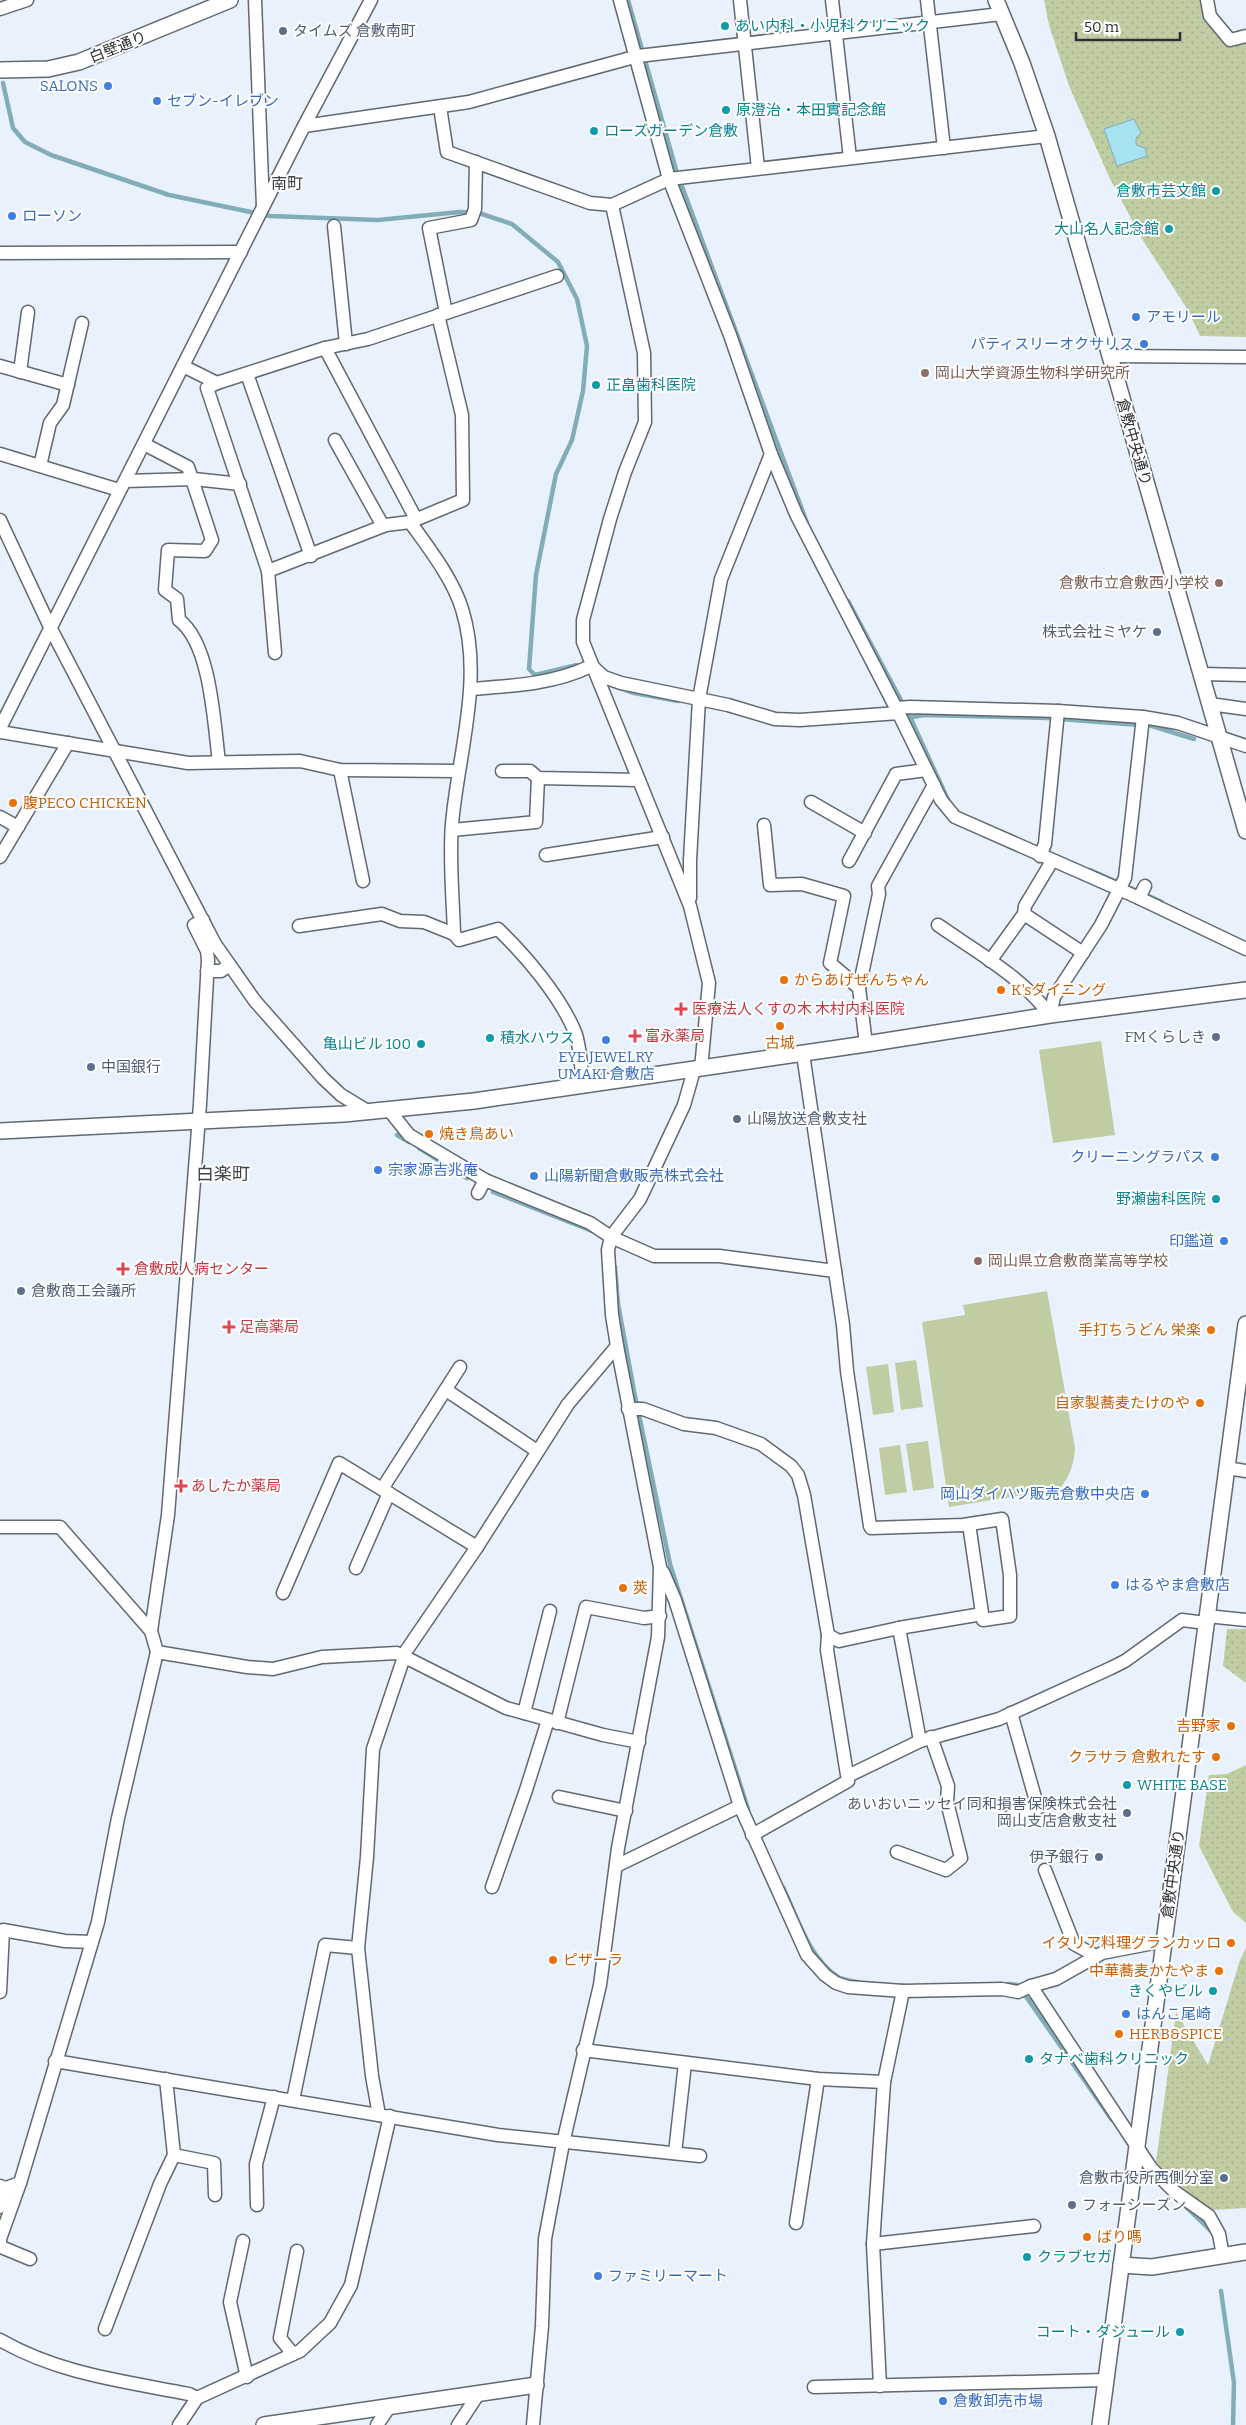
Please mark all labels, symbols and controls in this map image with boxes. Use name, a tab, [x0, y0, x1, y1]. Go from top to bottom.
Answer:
scale bar	[1076, 10, 1180, 42]
place label: あい内科・小児科クリニック	[735, 17, 930, 35]
text: 50 m	[1084, 18, 1120, 36]
marker: あい内科・小児科クリニック	[719, 20, 731, 32]
place label: タイムズ 倉敷南町	[293, 22, 416, 40]
marker: タイムズ 倉敷南町	[277, 25, 289, 37]
street label: 白壁通り	[87, 27, 149, 67]
place label: SALONS	[40, 77, 98, 95]
marker: SALONS	[102, 80, 114, 92]
place label: セブン-イレブン	[167, 92, 279, 110]
marker: セブン-イレブン	[151, 95, 163, 107]
place label: 原澄治・本田實記念館	[736, 101, 886, 119]
marker: 原澄治・本田實記念館	[720, 104, 732, 116]
place label: ローズガーデン倉敷	[604, 122, 738, 140]
marker: ローズガーデン倉敷	[588, 125, 600, 137]
district label: 南町	[271, 174, 303, 193]
place label: 倉敷市芸文館	[1116, 182, 1206, 200]
marker: 倉敷市芸文館	[1210, 185, 1222, 197]
place label: ローソン	[22, 207, 82, 225]
marker: ローソン	[6, 210, 18, 222]
place label: 大山名人記念館	[1054, 220, 1159, 238]
marker: 大山名人記念館	[1163, 223, 1175, 235]
place label: アモリール	[1146, 308, 1221, 326]
marker: アモリール	[1130, 311, 1142, 323]
place label: パティスリーオクサリス	[970, 335, 1134, 353]
marker: パティスリーオクサリス	[1138, 338, 1150, 350]
place label: 岡山大学資源生物科学研究所	[935, 364, 1130, 382]
marker: 岡山大学資源生物科学研究所	[919, 367, 931, 379]
place label: 正畠歯科医院	[606, 376, 696, 394]
marker: 正畠歯科医院	[590, 379, 602, 391]
street label: 倉敷中央通り	[1113, 396, 1155, 488]
place label: 倉敷市立倉敷西小学校	[1059, 574, 1209, 592]
marker: 倉敷市立倉敷西小学校	[1213, 577, 1225, 589]
place label: 株式会社ミヤケ	[1042, 623, 1147, 641]
marker: 株式会社ミヤケ	[1151, 626, 1163, 638]
place label: 腹PECO CHICKEN	[23, 794, 147, 812]
marker: 腹PECO CHICKEN	[7, 797, 19, 809]
place label: からあげぜんちゃん	[794, 971, 929, 989]
marker: からあげぜんちゃん	[778, 974, 790, 986]
place label: K'sダイニング	[1011, 981, 1106, 999]
marker: K'sダイニング	[995, 984, 1007, 996]
place label: 医療法人くすの木 木村内科医院	[692, 1000, 905, 1018]
marker: 医療法人くすの木 木村内科医院	[674, 1002, 688, 1016]
marker: 古城	[774, 1020, 786, 1032]
place label: 富永薬局	[645, 1027, 705, 1045]
place label: FMくらしき	[1125, 1028, 1206, 1046]
place label: 積水ハウス	[500, 1029, 575, 1047]
marker: 富永薬局	[629, 1030, 641, 1042]
marker: FMくらしき	[1210, 1031, 1222, 1043]
marker: 積水ハウス	[484, 1032, 496, 1044]
marker: EYE JEWELRY UMAKI 倉敷店	[600, 1034, 612, 1046]
place label: 古城	[765, 1034, 795, 1052]
place label: 亀山ビル 100	[323, 1035, 411, 1053]
marker: 亀山ビル 100	[415, 1038, 427, 1050]
place label: EYE JEWELRY UMAKI 倉敷店	[557, 1048, 655, 1083]
place label: 中国銀行	[101, 1058, 161, 1076]
marker: 中国銀行	[85, 1061, 97, 1073]
place label: 山陽放送倉敷支社	[747, 1110, 867, 1128]
marker: 山陽放送倉敷支社	[731, 1113, 743, 1125]
place label: 焼き鳥あい	[439, 1125, 514, 1143]
marker: 焼き鳥あい	[423, 1128, 435, 1140]
place label: クリーニングラパス	[1070, 1148, 1205, 1166]
marker: クリーニングラパス	[1209, 1151, 1221, 1163]
place label: 宗家源吉兆庵	[388, 1161, 478, 1179]
district label: 白楽町	[196, 1163, 250, 1185]
marker: 宗家源吉兆庵	[372, 1164, 384, 1176]
place label: 山陽新聞倉敷販売株式会社	[544, 1167, 724, 1185]
marker: 山陽新聞倉敷販売株式会社	[528, 1170, 540, 1182]
place label: 野瀬歯科医院	[1116, 1190, 1206, 1208]
marker: 野瀬歯科医院	[1210, 1193, 1222, 1205]
place label: 印鑑道	[1169, 1232, 1214, 1250]
marker: 印鑑道	[1218, 1235, 1230, 1247]
place label: 岡山県立倉敷商業高等学校	[988, 1252, 1168, 1270]
marker: 岡山県立倉敷商業高等学校	[972, 1255, 984, 1267]
place label: 倉敷成人病センター	[134, 1260, 269, 1278]
marker: 倉敷成人病センター	[116, 1262, 130, 1276]
place label: 倉敷商工会議所	[31, 1282, 136, 1300]
marker: 倉敷商工会議所	[15, 1285, 27, 1297]
place label: 足高薬局	[239, 1318, 299, 1336]
marker: 足高薬局	[223, 1321, 235, 1333]
place label: 手打ちうどん 栄楽	[1078, 1321, 1201, 1339]
marker: 手打ちうどん 栄楽	[1205, 1324, 1217, 1336]
place label: 自家製蕎麦たけのや	[1055, 1394, 1190, 1412]
marker: 自家製蕎麦たけのや	[1194, 1397, 1206, 1409]
place label: あしたか薬局	[191, 1477, 281, 1495]
marker: あしたか薬局	[175, 1480, 187, 1492]
place label: 岡山ダイハツ販売倉敷中央店	[940, 1485, 1135, 1503]
marker: 岡山ダイハツ販売倉敷中央店	[1139, 1488, 1151, 1500]
place label: はるやま倉敷店	[1125, 1576, 1230, 1594]
place label: 莢	[633, 1579, 648, 1597]
marker: はるやま倉敷店	[1109, 1579, 1121, 1591]
marker: 莢	[617, 1582, 629, 1594]
place label: 吉野家	[1176, 1717, 1221, 1735]
marker: 吉野家	[1225, 1720, 1237, 1732]
place label: クラサラ 倉敷れたす	[1068, 1748, 1206, 1766]
marker: クラサラ 倉敷れたす	[1210, 1751, 1222, 1763]
place label: WHITE BASE	[1137, 1776, 1227, 1794]
marker: WHITE BASE	[1121, 1779, 1133, 1791]
place label: あいおいニッセイ同和損害保険株式会社 岡山支店倉敷支社	[847, 1795, 1117, 1830]
marker: あいおいニッセイ同和損害保険株式会社 岡山支店倉敷支社	[1121, 1807, 1133, 1819]
street label: 倉敷中央通り	[1158, 1828, 1188, 1920]
place label: 伊予銀行	[1029, 1848, 1089, 1866]
marker: 伊予銀行	[1093, 1851, 1105, 1863]
place label: イタリア料理グランカッロ	[1042, 1934, 1221, 1952]
marker: イタリア料理グランカッロ	[1225, 1937, 1237, 1949]
place label: ピザーラ	[563, 1951, 623, 1969]
marker: ピザーラ	[547, 1954, 559, 1966]
place label: 中華蕎麦かたやま	[1089, 1962, 1209, 1980]
marker: 中華蕎麦かたやま	[1213, 1965, 1225, 1977]
place label: きくやビル	[1128, 1982, 1203, 2000]
marker: きくやビル	[1207, 1985, 1219, 1997]
place label: はんこ尾崎	[1136, 2005, 1211, 2023]
marker: はんこ尾崎	[1120, 2008, 1132, 2020]
place label: HERB&SPICE	[1129, 2025, 1222, 2043]
marker: HERB&SPICE	[1113, 2028, 1125, 2040]
place label: タナベ歯科クリニック	[1039, 2050, 1189, 2068]
marker: タナベ歯科クリニック	[1023, 2053, 1035, 2065]
place label: 倉敷市役所西側分室	[1079, 2169, 1214, 2187]
marker: 倉敷市役所西側分室	[1218, 2172, 1230, 2184]
place label: フォーシーズン	[1082, 2196, 1186, 2214]
marker: フォーシーズン	[1066, 2199, 1078, 2211]
place label: ばり嗎	[1097, 2228, 1142, 2246]
marker: ばり嗎	[1081, 2231, 1093, 2243]
place label: クラブセガ	[1037, 2248, 1112, 2266]
marker: クラブセガ	[1021, 2251, 1033, 2263]
place label: ファミリーマート	[608, 2267, 728, 2285]
marker: ファミリーマート	[592, 2270, 604, 2282]
place label: コート・ダジュール	[1036, 2323, 1170, 2341]
marker: コート・ダジュール	[1174, 2326, 1186, 2338]
place label: 倉敷卸売市場	[953, 2392, 1043, 2410]
marker: 倉敷卸売市場	[937, 2395, 949, 2407]

